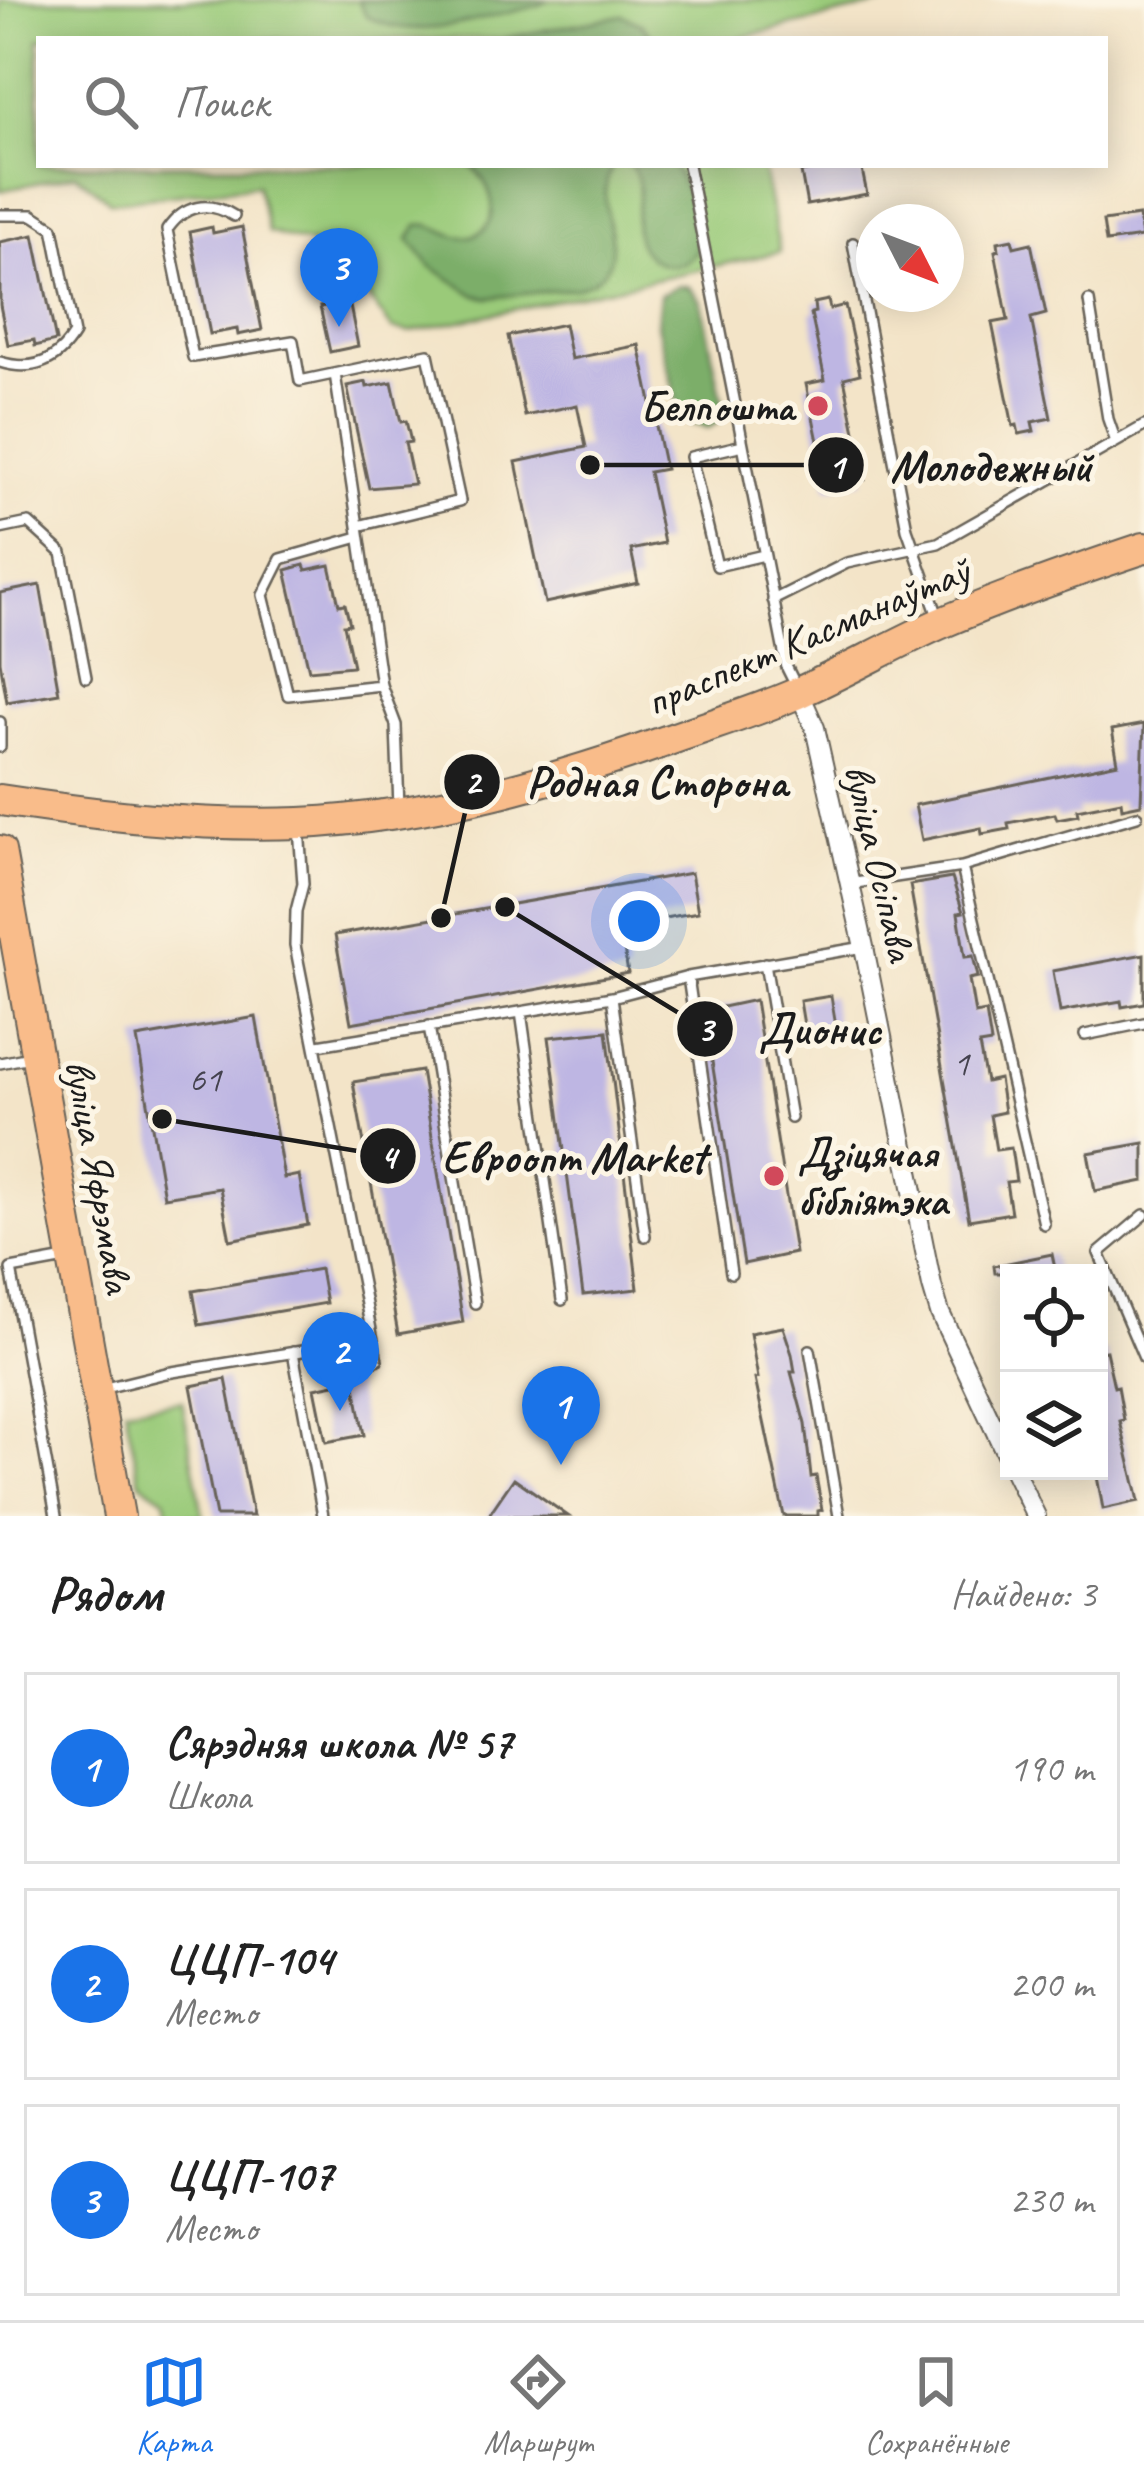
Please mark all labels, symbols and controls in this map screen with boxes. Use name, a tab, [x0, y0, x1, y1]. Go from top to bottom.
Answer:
search box	[36, 36, 1108, 168]
icon: search	[78, 69, 144, 135]
text: Поиск	[174, 74, 269, 131]
north arrow	[856, 204, 964, 312]
pin: 3	[300, 228, 378, 327]
place label: Белпошта	[640, 381, 798, 434]
marker: Белпошта	[805, 393, 831, 419]
callout: Молодежный	[806, 425, 1116, 506]
text: Молодежный	[890, 438, 1095, 495]
text: 1	[828, 443, 848, 489]
street label: праспект Касманаўтаў	[638, 543, 980, 728]
callout: Родная Сторона	[442, 741, 811, 822]
text: Родная Сторона	[526, 754, 791, 811]
text: 2	[464, 759, 484, 805]
street label: вуліца Осіпава	[831, 759, 929, 969]
your location	[609, 891, 669, 951]
callout: Дионис	[675, 988, 905, 1069]
text: Дионис	[759, 1001, 883, 1058]
text: 3	[697, 1006, 717, 1052]
house number: 1	[953, 1040, 971, 1086]
street label: вуліца Яфрэмава	[52, 1056, 146, 1300]
house number: 61	[189, 1056, 223, 1102]
callout: Евроопт Market	[358, 1115, 730, 1196]
place label: Дзіцячая бібліятэка	[798, 1127, 951, 1228]
text: Евроопт Market	[442, 1129, 713, 1186]
text: 4	[380, 1134, 400, 1180]
marker: Дзіцячая бібліятэка	[761, 1163, 787, 1189]
map controls	[1000, 1264, 1108, 1480]
button: locate	[1000, 1264, 1108, 1372]
pin: 2	[301, 1312, 379, 1411]
pin: 1	[522, 1366, 600, 1465]
button: layers	[1000, 1372, 1108, 1480]
text: Рядом	[48, 1562, 162, 1626]
text: Найдено: 3	[951, 1570, 1096, 1619]
text: Сярэдняя школа № 57	[165, 1715, 512, 1772]
text: 1	[81, 1744, 99, 1793]
text: 190 m	[1009, 1744, 1093, 1793]
text: Школа	[165, 1772, 251, 1821]
text: ЦЦП-104	[165, 1931, 333, 1988]
text: 2	[81, 1960, 99, 2009]
text: 200 m	[1009, 1960, 1093, 2009]
text: Место	[165, 1988, 257, 2037]
text: ЦЦП-107	[165, 2147, 333, 2204]
text: 3	[81, 2176, 99, 2225]
text: 230 m	[1009, 2176, 1093, 2225]
text: Место	[165, 2204, 257, 2253]
tab: Карта	[136, 2349, 212, 2463]
tab: Маршрут	[484, 2349, 593, 2463]
tab: Сохранённые	[865, 2349, 1008, 2463]

